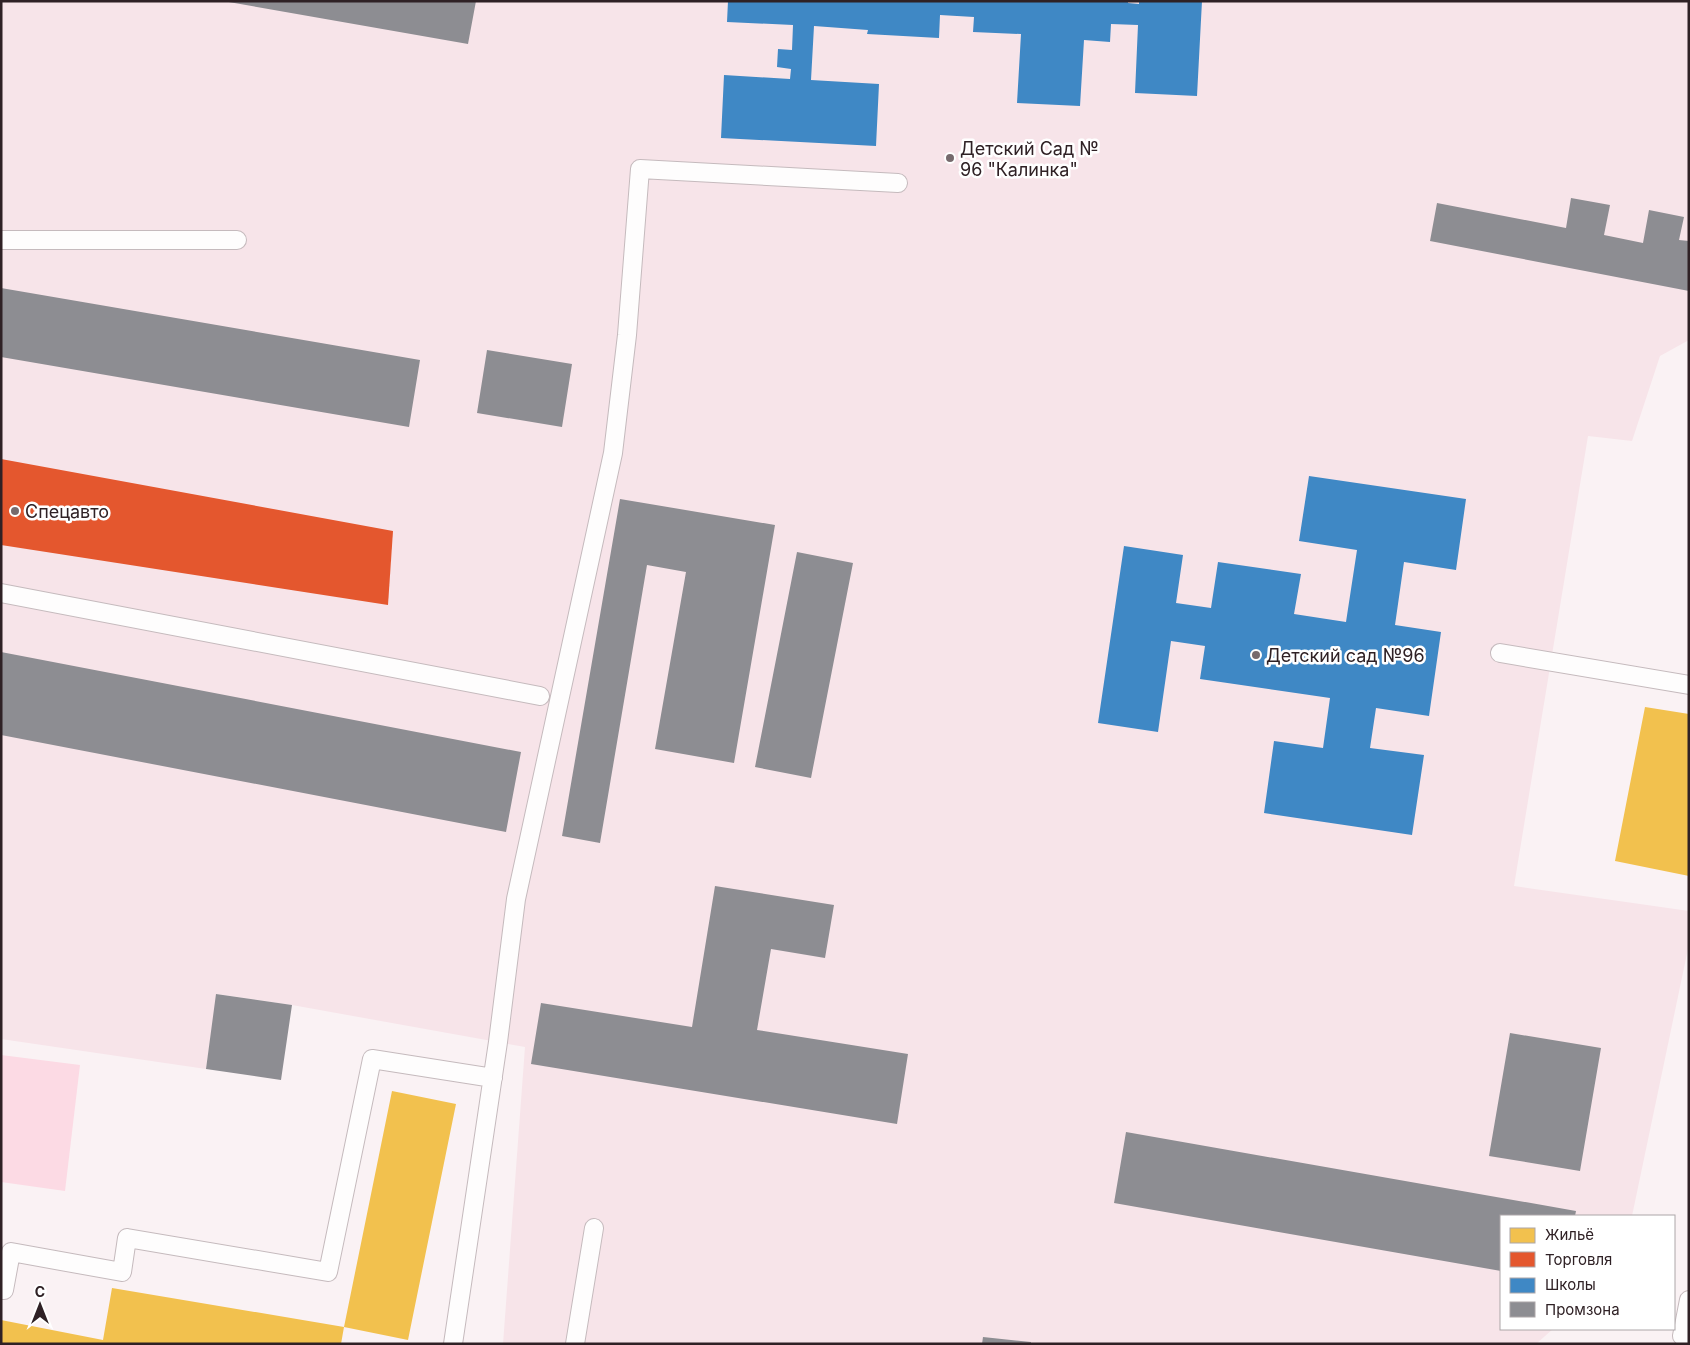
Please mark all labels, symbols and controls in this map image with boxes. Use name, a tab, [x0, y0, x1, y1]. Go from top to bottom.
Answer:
place label: Детский Сад № 96 "Калинка"	[960, 138, 1099, 180]
marker: Детский Сад № 96 "Калинка"	[944, 152, 956, 164]
place label: Спецавто	[25, 501, 109, 522]
marker: Спецавто	[9, 505, 21, 517]
place label: Детский сад №96	[1266, 645, 1425, 666]
marker: Детский сад №96	[1250, 649, 1262, 661]
legend	[1500, 1215, 1675, 1330]
text: Жильё	[1545, 1225, 1594, 1244]
text: Торговля	[1545, 1250, 1612, 1269]
text: Школы	[1545, 1275, 1596, 1294]
north arrow	[15, 1280, 65, 1330]
text: С	[35, 1283, 45, 1300]
text: Промзона	[1545, 1300, 1620, 1319]

